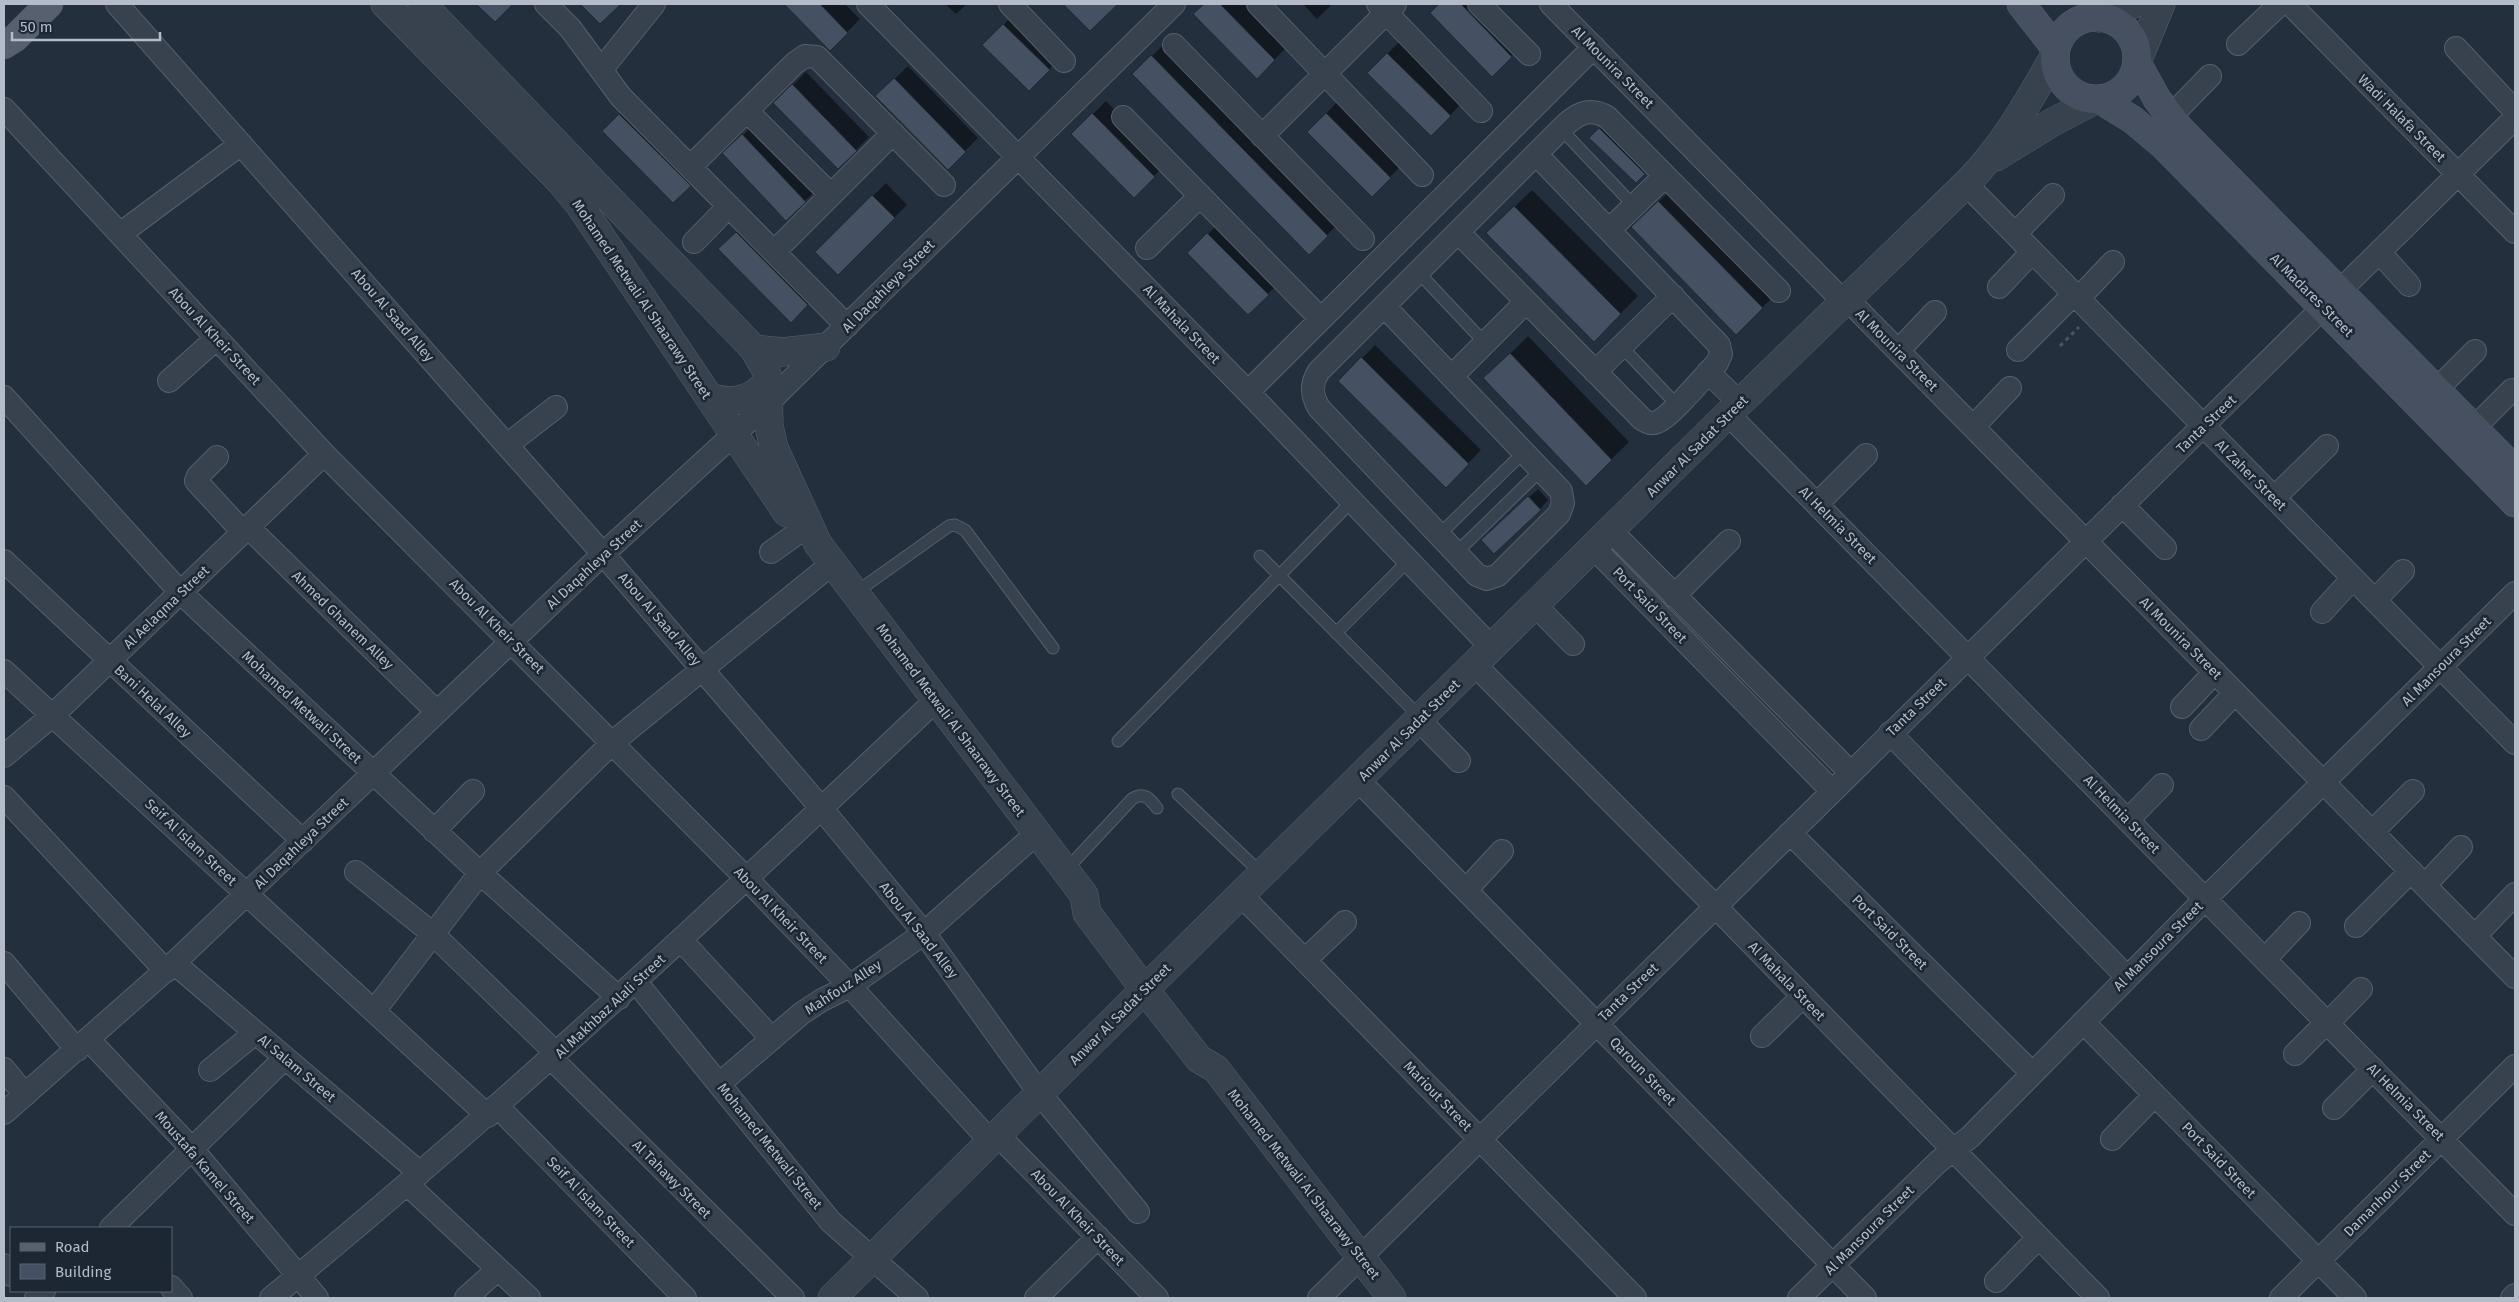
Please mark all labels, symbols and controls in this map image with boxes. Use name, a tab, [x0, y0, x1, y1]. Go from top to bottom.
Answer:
scale bar	[12, 10, 160, 42]
text: 50 m	[20, 18, 53, 36]
street label: Al Mounira Street	[1568, 23, 1658, 113]
street label: Wadi Halafa Street	[2354, 71, 2450, 166]
street label: Mohamed Metwali Al Shaarawy Street	[568, 196, 715, 403]
street label: Al Daqahleya Street	[838, 236, 939, 336]
street label: Al Madares Street	[2266, 250, 2358, 341]
street label: Abou Al Saad Alley	[348, 265, 438, 365]
street label: Al Mahala Street	[1140, 281, 1224, 368]
street label: Abou Al Kheir Street	[165, 284, 265, 389]
street label: Al Mounira Street	[1852, 306, 1942, 396]
street label: Anwar Al Sadat Street	[1643, 391, 1752, 501]
street label: Tanta Street	[2173, 391, 2240, 457]
street label: Al Zaher Street	[2212, 436, 2290, 515]
street label: Al Helmia Street	[1795, 483, 1881, 568]
street label: Al Daqahleya Street	[543, 515, 646, 613]
street label: Al Aelaqma Street	[120, 561, 214, 653]
street label: Port Said Street	[1609, 564, 1691, 648]
street label: Ahmed Ghanem Alley	[288, 567, 397, 673]
street label: Abou Al Saad Alley	[615, 569, 705, 669]
street label: Abou Al Kheir Street	[446, 575, 548, 678]
street label: Al Mounira Street	[2136, 594, 2226, 684]
street label: Al Mansoura Street	[2398, 612, 2495, 710]
street label: Mohamed Metwali Al Shaarawy Street	[872, 620, 1029, 821]
street label: Mohamed Metwali Street	[238, 648, 366, 768]
street label: Bani Helal Alley	[111, 661, 195, 741]
street label: Tanta Street	[1883, 674, 1950, 740]
street label: Anwar Al Sadat Street	[1355, 675, 1464, 785]
street label: Al Helmia Street	[2080, 772, 2164, 858]
street label: Al Daqahleya Street	[251, 793, 353, 893]
street label: Seif Al Islam Street	[141, 795, 241, 890]
street label: Abou Al Kheir Street	[730, 864, 832, 968]
street label: Abou Al Saad Alley	[876, 879, 962, 982]
street label: Port Said Street	[1849, 891, 1931, 974]
street label: Al Mansoura Street	[2110, 897, 2207, 995]
street label: Al Mahala Street	[1745, 938, 1829, 1025]
street label: Al Makhbaz Alali Street	[552, 950, 670, 1062]
street label: Mahfouz Alley	[802, 956, 885, 1019]
street label: Anwar Al Sadat Street	[1066, 959, 1175, 1069]
street label: Tanta Street	[1595, 959, 1662, 1025]
street label: Al Salam Street	[254, 1031, 340, 1106]
street label: Qaroun Street	[1606, 1034, 1680, 1110]
street label: Mariout Street	[1400, 1058, 1476, 1136]
street label: Al Helmia Street	[2363, 1060, 2449, 1145]
street label: Mohamed Metwali Street	[714, 1080, 826, 1214]
street label: Mohamed Metwali Al Shaarawy Street	[1224, 1086, 1384, 1284]
street label: Moustafa Kamel Street	[151, 1108, 259, 1228]
street label: Port Said Street	[2178, 1119, 2260, 1203]
street label: Al Tahawy Street	[629, 1136, 715, 1223]
street label: Damanhour Street	[2340, 1146, 2435, 1240]
street label: Seif Al Islam Street	[543, 1153, 639, 1252]
street label: Abou Al Kheir Street	[1027, 1166, 1129, 1270]
street label: Al Mansoura Street	[1821, 1181, 1918, 1279]
legend	[10, 1227, 172, 1292]
text: Road	[55, 1238, 90, 1256]
text: Building	[55, 1263, 111, 1281]

